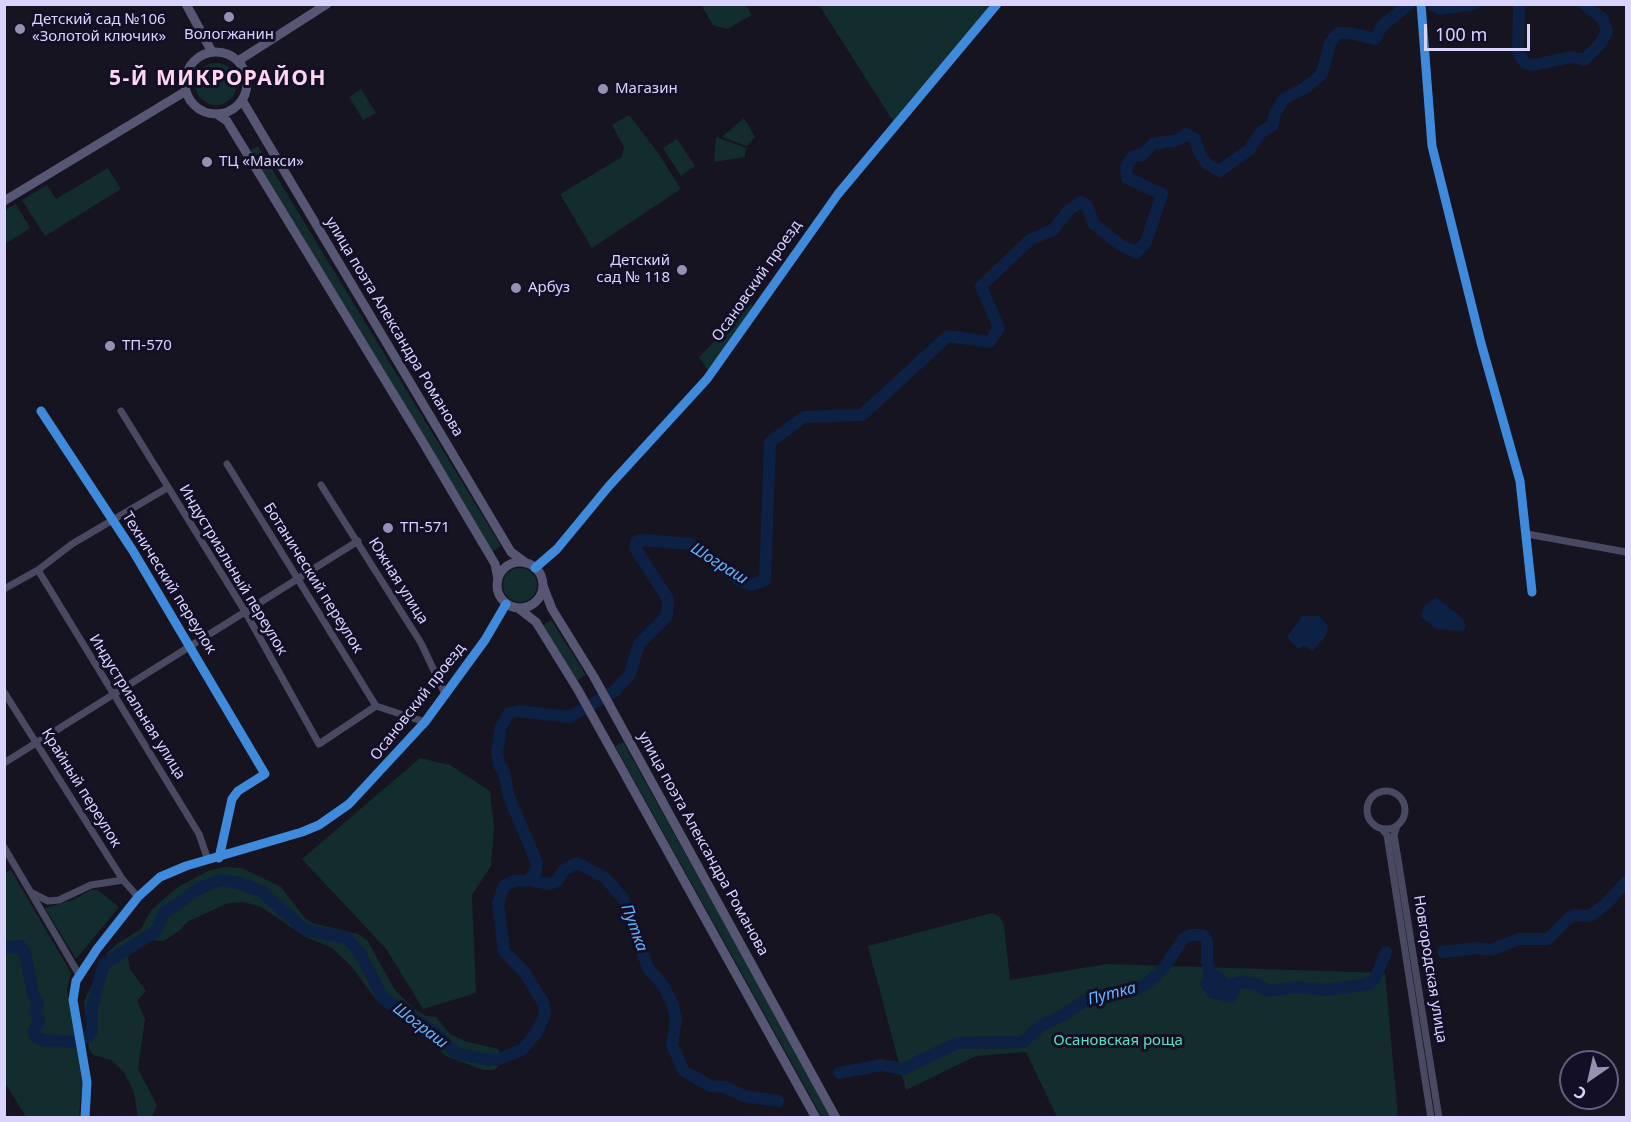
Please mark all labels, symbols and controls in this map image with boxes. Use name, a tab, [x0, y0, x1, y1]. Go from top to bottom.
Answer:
marker: Вологжанин	[222, 10, 236, 24]
place label: Детский сад №106 «Золотой ключик»	[32, 11, 166, 46]
scale bar	[1427, 12, 1534, 50]
marker: Детский сад №106 «Золотой ключик»	[13, 22, 27, 36]
text: 100 m	[1435, 22, 1487, 46]
place label: Вологжанин	[184, 26, 274, 44]
district label: 5-Й МИКРОРАЙОН	[109, 66, 327, 92]
place label: Магазин	[615, 80, 678, 98]
marker: Магазин	[596, 82, 610, 96]
place label: ТЦ «Макси»	[219, 153, 304, 171]
marker: ТЦ «Макси»	[200, 155, 214, 169]
street label: улица поэта Александра Романова	[321, 214, 467, 440]
street label: Осановский проезд	[708, 217, 806, 345]
place label: Детский сад № 118	[596, 252, 670, 287]
marker: Детский сад № 118	[675, 263, 689, 277]
place label: Арбуз	[528, 279, 570, 297]
marker: Арбуз	[509, 281, 523, 295]
place label: ТП-570	[122, 337, 172, 355]
marker: ТП-570	[103, 339, 117, 353]
street label: Индустриальный переулок	[175, 482, 291, 658]
street label: Ботанический переулок	[259, 500, 367, 656]
street label: Технический переулок	[118, 509, 220, 657]
place label: ТП-571	[400, 519, 450, 537]
marker: ТП-571	[381, 521, 395, 535]
street label: Южная улица	[364, 534, 432, 628]
water label: Шограш	[687, 539, 751, 589]
street label: Индустриальная улица	[85, 631, 189, 783]
street label: Осановский проезд	[367, 640, 469, 764]
street label: Крайный переулок	[37, 725, 125, 851]
street label: улица поэта Александра Романова	[634, 729, 772, 959]
street label: Новгородская улица	[1409, 894, 1451, 1044]
water label: Путка	[617, 902, 651, 954]
water label: Путка	[1086, 978, 1138, 1010]
water label: Шограш	[389, 999, 451, 1053]
park label: Осановская роща	[1053, 1032, 1183, 1050]
north arrow	[1559, 1050, 1619, 1110]
text: С	[1570, 1081, 1590, 1105]

